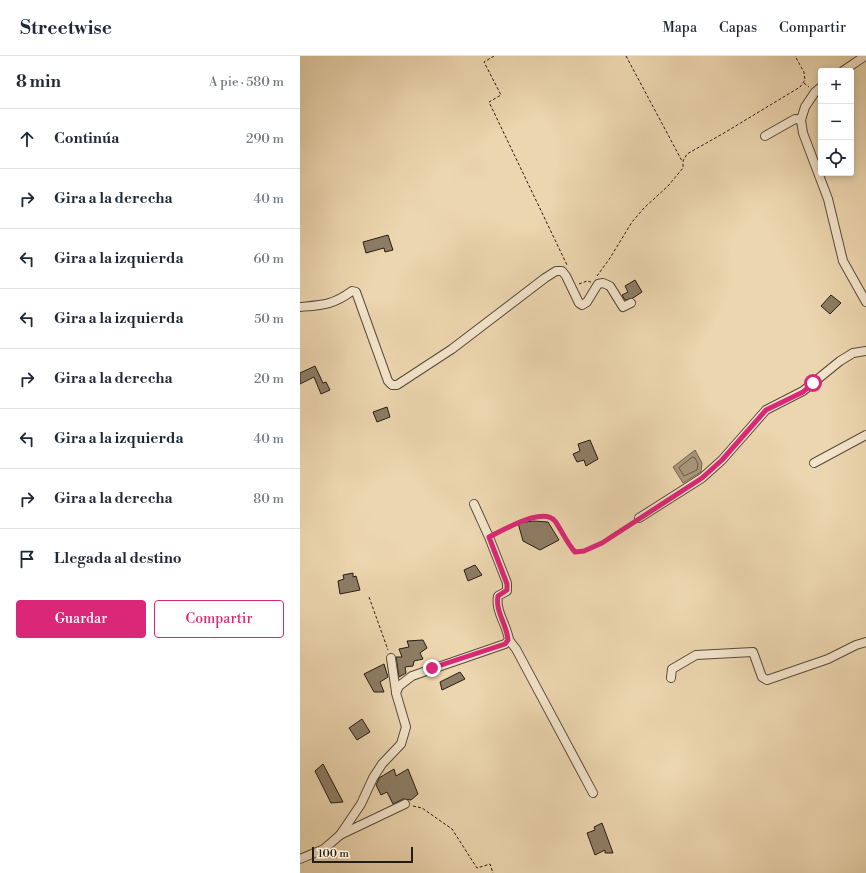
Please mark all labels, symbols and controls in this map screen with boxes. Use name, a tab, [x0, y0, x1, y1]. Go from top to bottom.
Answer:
text: Streetwise	[20, 16, 112, 40]
text: Mapa	[662, 19, 697, 37]
text: Capas	[719, 19, 757, 37]
text: Compartir	[779, 19, 846, 37]
map controls	[818, 68, 854, 176]
button: +	[818, 68, 854, 104]
text: 8 min	[16, 71, 61, 93]
text: A pie · 580 m	[209, 74, 284, 90]
button: −	[818, 104, 854, 140]
icon: ahead	[16, 128, 38, 150]
text: Continúa	[54, 129, 119, 148]
text: 290 m	[246, 131, 284, 147]
button: locate	[818, 140, 854, 176]
icon: right	[16, 188, 38, 210]
text: Gira a la derecha	[54, 189, 173, 208]
text: 40 m	[254, 191, 284, 207]
icon: left	[16, 248, 38, 270]
text: Gira a la izquierda	[54, 249, 184, 268]
text: 60 m	[253, 251, 284, 267]
icon: left	[16, 308, 38, 330]
text: Gira a la izquierda	[54, 309, 184, 328]
text: 50 m	[254, 311, 284, 327]
icon: right	[16, 368, 38, 390]
text: Gira a la derecha	[54, 369, 173, 388]
text: 20 m	[254, 371, 284, 387]
route start	[804, 374, 822, 392]
icon: left	[16, 428, 38, 450]
text: Gira a la izquierda	[54, 429, 184, 448]
text: 40 m	[254, 431, 284, 447]
icon: right	[16, 488, 38, 510]
text: Gira a la derecha	[54, 489, 173, 508]
text: 80 m	[253, 491, 284, 507]
icon: arrive	[16, 548, 38, 570]
text: Llegada al destino	[54, 549, 182, 568]
button: Guardar	[16, 600, 146, 638]
button: Compartir	[154, 600, 284, 638]
route end	[423, 659, 441, 677]
scale bar	[312, 845, 413, 864]
text: 100 m	[318, 847, 349, 861]

